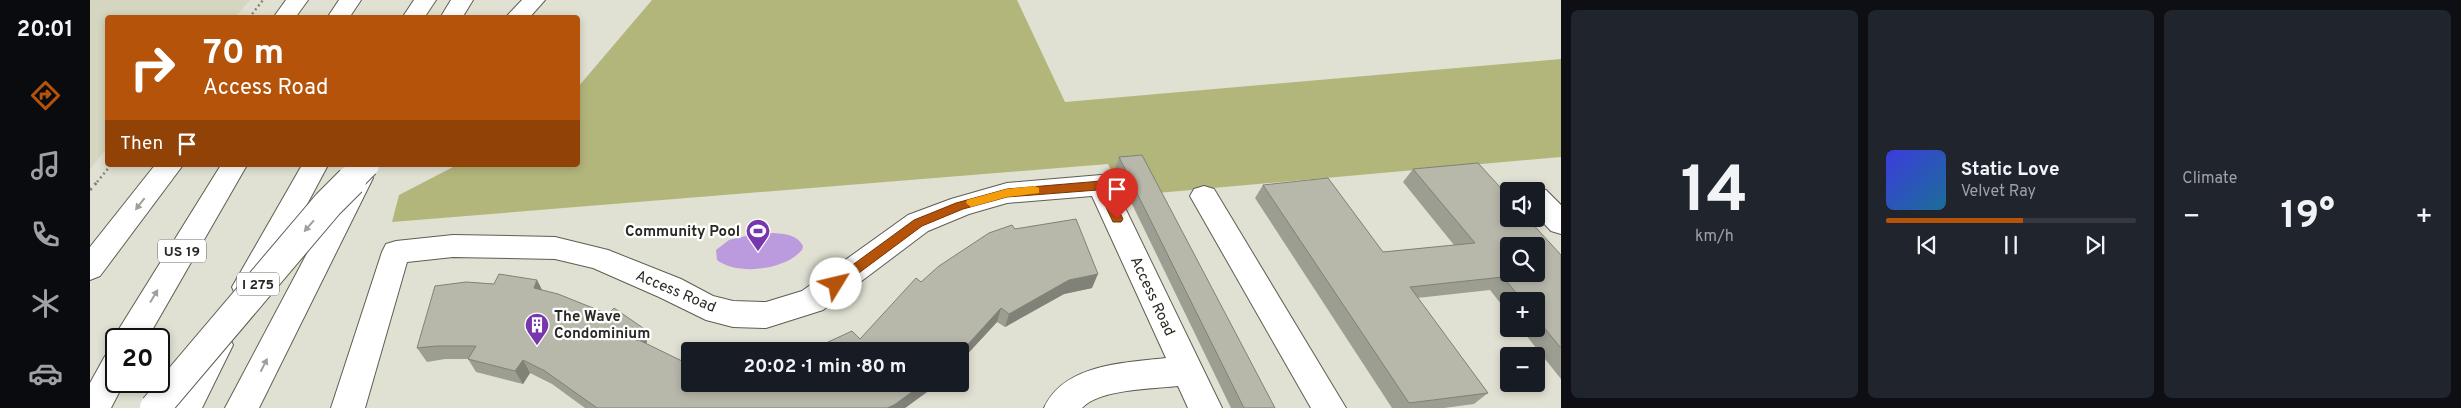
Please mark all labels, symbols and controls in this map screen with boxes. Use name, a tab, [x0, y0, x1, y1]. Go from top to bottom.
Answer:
text: 20:01	[17, 17, 73, 44]
text: 70 m	[203, 32, 284, 76]
icon: right	[120, 35, 185, 100]
text: Access Road	[203, 75, 328, 102]
icon: directions	[28, 78, 63, 113]
icon: arrive	[173, 130, 201, 158]
text: Then	[120, 132, 163, 156]
icon: music	[28, 148, 63, 183]
text: 14	[1680, 153, 1748, 235]
text: Static Love	[1961, 158, 2059, 182]
pin	[1096, 168, 1138, 219]
text: Climate	[2182, 169, 2237, 189]
icon: arrive	[1103, 175, 1131, 203]
map controls	[1500, 182, 1545, 392]
button: sound	[1500, 182, 1545, 227]
text: Velvet Ray	[1961, 182, 2036, 202]
text: 19°	[2280, 193, 2335, 242]
one-way arrow	[134, 197, 145, 210]
text: −	[2182, 200, 2200, 236]
text: +	[2415, 200, 2433, 236]
icon: phone	[28, 217, 63, 252]
sports icon: Community Pool	[745, 218, 771, 252]
one-way arrow	[303, 219, 315, 231]
place label: Community Pool	[625, 223, 740, 242]
text: km/h	[1695, 227, 1734, 247]
icon: previous	[1913, 231, 1941, 259]
icon: pause	[1997, 231, 2025, 259]
icon: next	[2081, 231, 2109, 259]
button: search	[1500, 237, 1545, 282]
road number: US 19	[158, 240, 206, 262]
street label: Access Road	[1125, 254, 1178, 339]
position arrow	[809, 257, 861, 309]
street label: Access Road	[632, 267, 718, 318]
road number: I 275	[237, 272, 279, 296]
icon: climate	[28, 286, 63, 321]
one-way arrow	[150, 290, 159, 303]
button: +	[1500, 292, 1545, 337]
place label: The Wave Condominium	[554, 308, 650, 344]
building icon: The Wave Condominium	[524, 312, 550, 346]
speed limit sign: 20	[105, 328, 170, 393]
button: −	[1500, 347, 1545, 392]
text: 20:02 · 1 min · 80 m	[743, 355, 907, 379]
icon: car	[28, 356, 63, 391]
one-way arrow	[260, 357, 268, 372]

